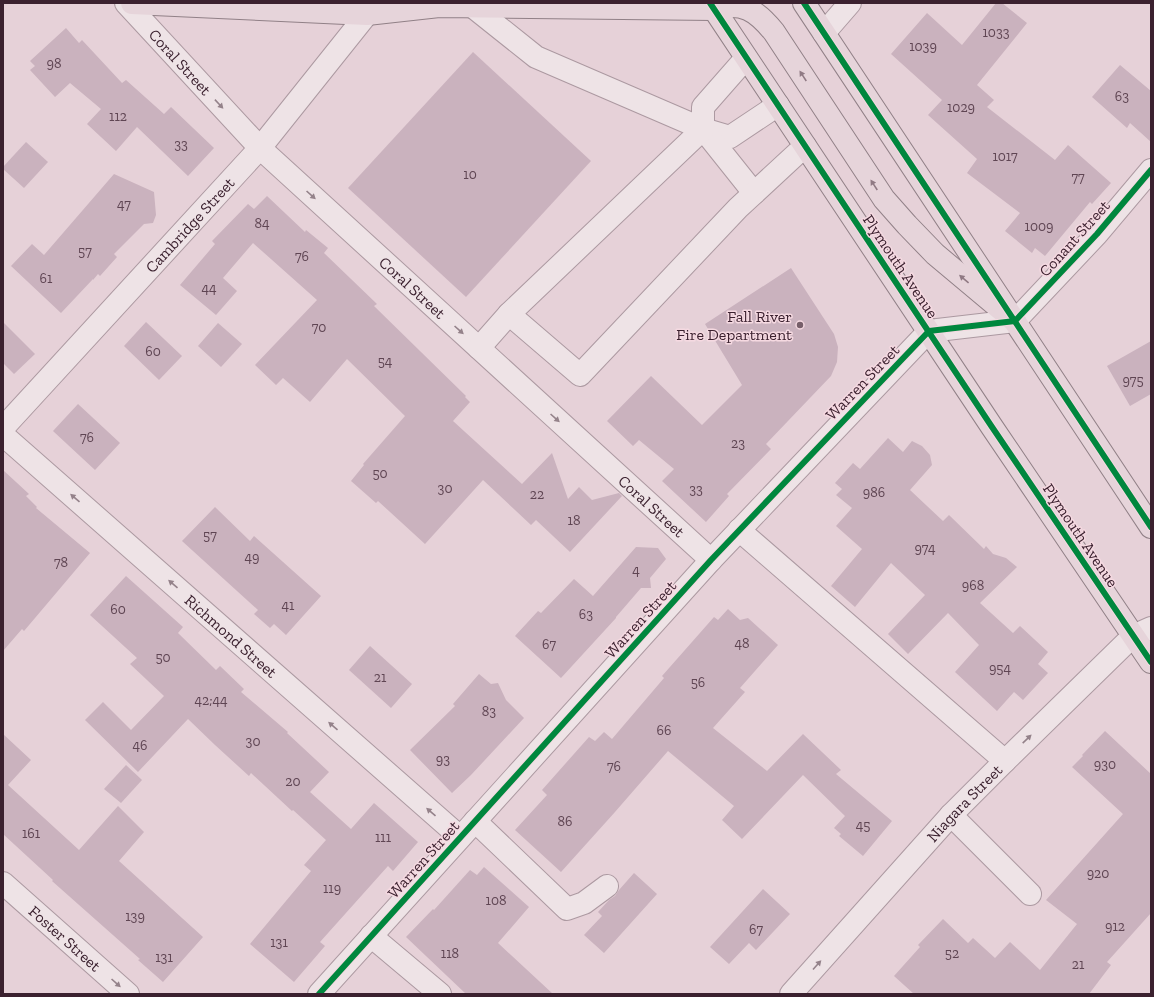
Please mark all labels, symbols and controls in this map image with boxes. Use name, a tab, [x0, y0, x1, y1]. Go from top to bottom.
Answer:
house number: 1033	[982, 24, 1010, 41]
street label: Coral Street	[145, 25, 215, 99]
house number: 1039	[909, 38, 937, 55]
house number: 98	[47, 55, 61, 72]
one-way arrow	[799, 71, 807, 81]
house number: 63	[1115, 88, 1129, 105]
one-way arrow	[214, 99, 224, 109]
house number: 1029	[947, 99, 975, 116]
house number: 112	[109, 108, 127, 125]
house number: 33	[174, 136, 188, 153]
house number: 1017	[992, 148, 1018, 165]
house number: 10	[463, 166, 477, 183]
house number: 77	[1071, 169, 1085, 186]
street label: Cambridge Street	[142, 173, 238, 277]
one-way arrow	[871, 179, 878, 191]
one-way arrow	[306, 190, 316, 200]
house number: 47	[117, 196, 131, 213]
street label: Conant Street	[1035, 196, 1114, 280]
street label: Plymouth Avenue	[859, 211, 942, 322]
house number: 84	[254, 215, 270, 232]
house number: 1009	[1025, 218, 1053, 235]
house number: 57	[78, 243, 92, 260]
house number: 76	[295, 248, 309, 265]
street label: Coral Street	[375, 253, 449, 323]
house number: 61	[40, 270, 53, 287]
one-way arrow	[958, 274, 969, 283]
house number: 44	[201, 280, 217, 297]
place label: Fall River Fire Department	[676, 307, 792, 344]
house number: 70	[312, 319, 326, 336]
marker: Fall River Fire Department	[795, 320, 805, 330]
one-way arrow	[454, 325, 464, 335]
street label: Warren Street	[822, 340, 903, 424]
house number: 60	[145, 343, 161, 360]
house number: 54	[378, 353, 393, 370]
house number: 975	[1122, 372, 1144, 389]
one-way arrow	[550, 413, 560, 423]
house number: 76	[80, 429, 94, 446]
house number: 23	[731, 435, 745, 452]
house number: 50	[372, 465, 388, 482]
street label: Coral Street	[614, 471, 689, 541]
house number: 30	[438, 480, 452, 497]
street label: Plymouth Avenue	[1039, 480, 1122, 591]
house number: 33	[689, 481, 703, 498]
house number: 986	[863, 484, 885, 501]
house number: 22	[530, 486, 544, 503]
one-way arrow	[70, 494, 80, 503]
house number: 18	[568, 512, 580, 529]
house number: 57	[203, 527, 217, 544]
house number: 974	[914, 540, 936, 557]
house number: 49	[245, 549, 259, 566]
house number: 78	[54, 554, 68, 571]
house number: 4	[632, 562, 640, 579]
street label: Warren Street	[601, 577, 680, 662]
house number: 968	[962, 577, 984, 594]
one-way arrow	[167, 580, 178, 589]
street label: Richmond Street	[181, 591, 281, 682]
house number: 41	[282, 597, 295, 614]
house number: 60	[110, 601, 126, 618]
house number: 63	[579, 606, 593, 623]
house number: 48	[734, 635, 750, 652]
house number: 67	[542, 636, 556, 653]
house number: 50	[155, 649, 171, 666]
house number: 954	[989, 660, 1012, 677]
house number: 21	[374, 669, 387, 686]
house number: 56	[691, 674, 705, 691]
house number: 42;44	[194, 692, 228, 709]
house number: 83	[482, 703, 496, 720]
one-way arrow	[328, 721, 338, 730]
house number: 66	[657, 722, 671, 739]
house number: 30	[246, 733, 260, 750]
one-way arrow	[1022, 734, 1032, 744]
house number: 46	[133, 737, 147, 754]
house number: 93	[436, 751, 450, 768]
house number: 930	[1094, 756, 1116, 773]
house number: 76	[607, 758, 621, 775]
street label: Niagara Street	[923, 760, 1006, 846]
house number: 20	[285, 773, 301, 790]
one-way arrow	[425, 807, 436, 816]
house number: 86	[558, 813, 572, 830]
street label: Warren Street	[384, 817, 463, 902]
house number: 45	[856, 817, 870, 834]
house number: 161	[22, 825, 41, 842]
house number: 111	[375, 829, 392, 846]
house number: 920	[1087, 865, 1109, 882]
house number: 119	[323, 880, 341, 897]
house number: 108	[486, 892, 507, 909]
street label: Foster Street	[25, 902, 105, 975]
house number: 139	[125, 908, 145, 925]
house number: 912	[1105, 918, 1125, 935]
house number: 67	[749, 921, 763, 938]
house number: 131	[270, 934, 288, 951]
house number: 118	[441, 945, 459, 962]
house number: 52	[945, 945, 959, 962]
house number: 131	[155, 949, 173, 966]
house number: 21	[1072, 956, 1085, 973]
one-way arrow	[812, 960, 822, 970]
one-way arrow	[110, 979, 121, 988]

